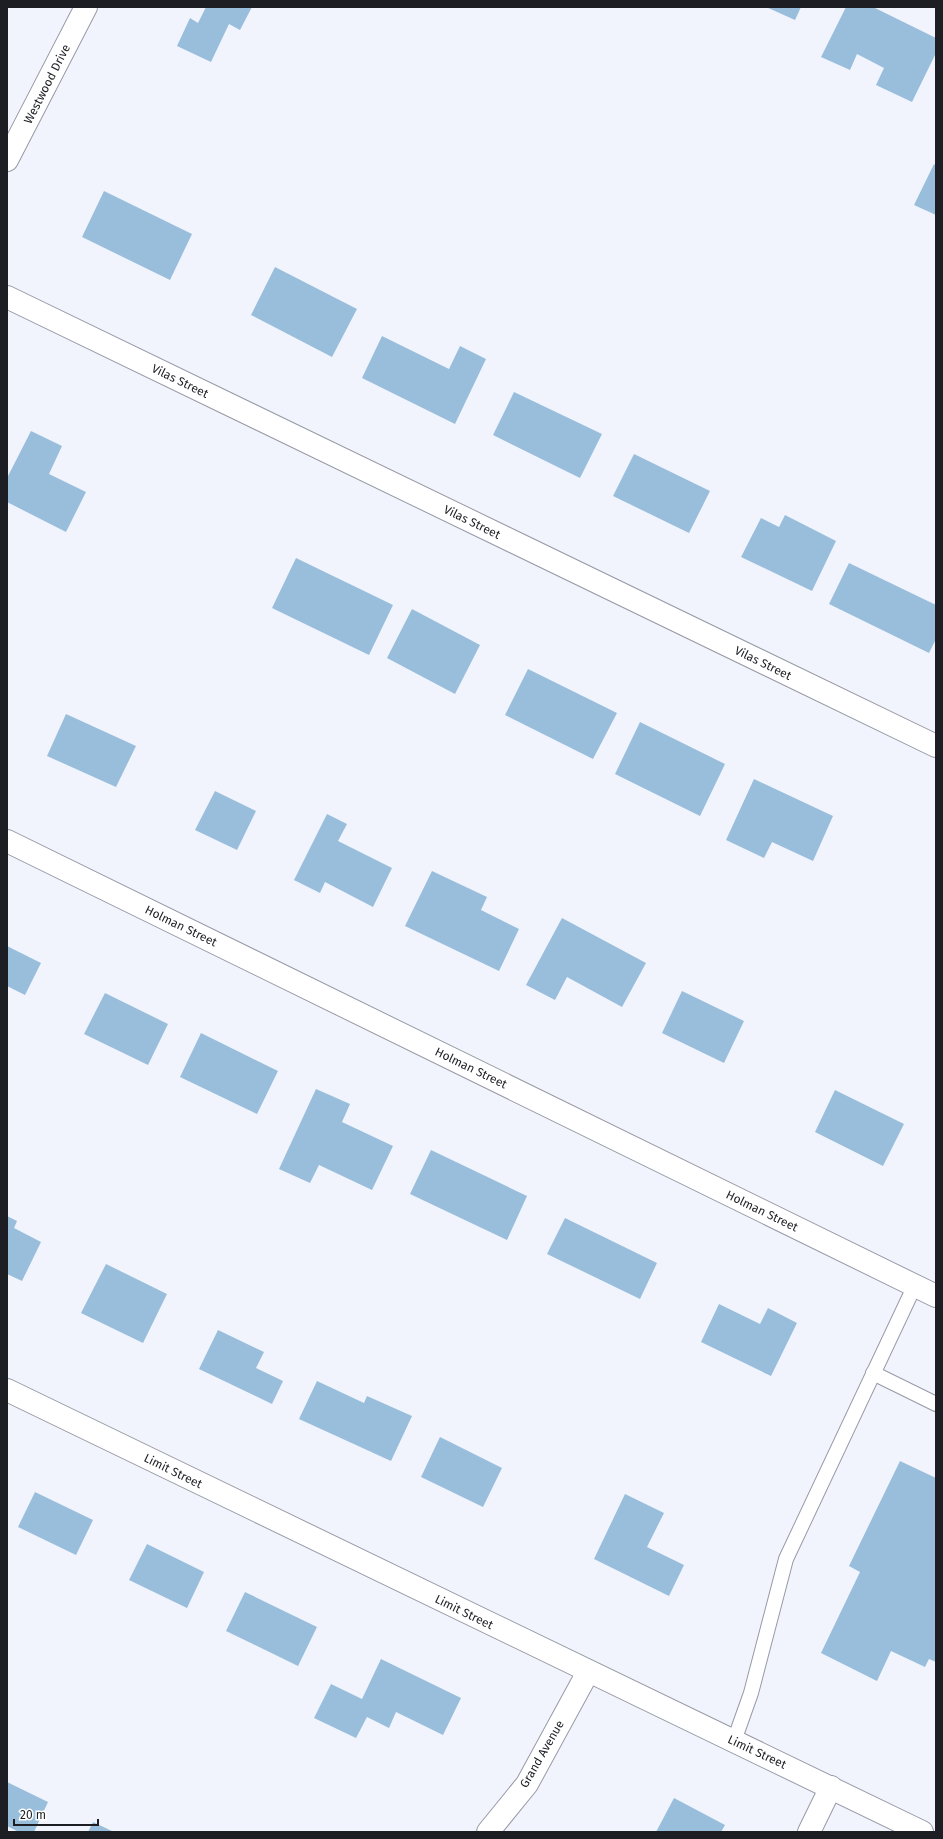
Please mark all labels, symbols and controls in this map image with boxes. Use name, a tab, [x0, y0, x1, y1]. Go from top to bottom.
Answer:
street label: Westwood Drive	[21, 42, 73, 126]
street label: Vilas Street	[149, 361, 211, 401]
street label: Vilas Street	[441, 502, 503, 542]
street label: Vilas Street	[732, 643, 794, 683]
street label: Holman Street	[143, 903, 220, 950]
street label: Holman Street	[433, 1045, 510, 1092]
street label: Holman Street	[724, 1188, 801, 1235]
street label: Limit Street	[142, 1451, 205, 1491]
street label: Limit Street	[433, 1592, 496, 1632]
street label: Grand Avenue	[517, 1718, 567, 1790]
street label: Limit Street	[725, 1732, 789, 1772]
scale bar	[14, 1801, 98, 1827]
text: 20 m	[20, 1808, 46, 1822]

